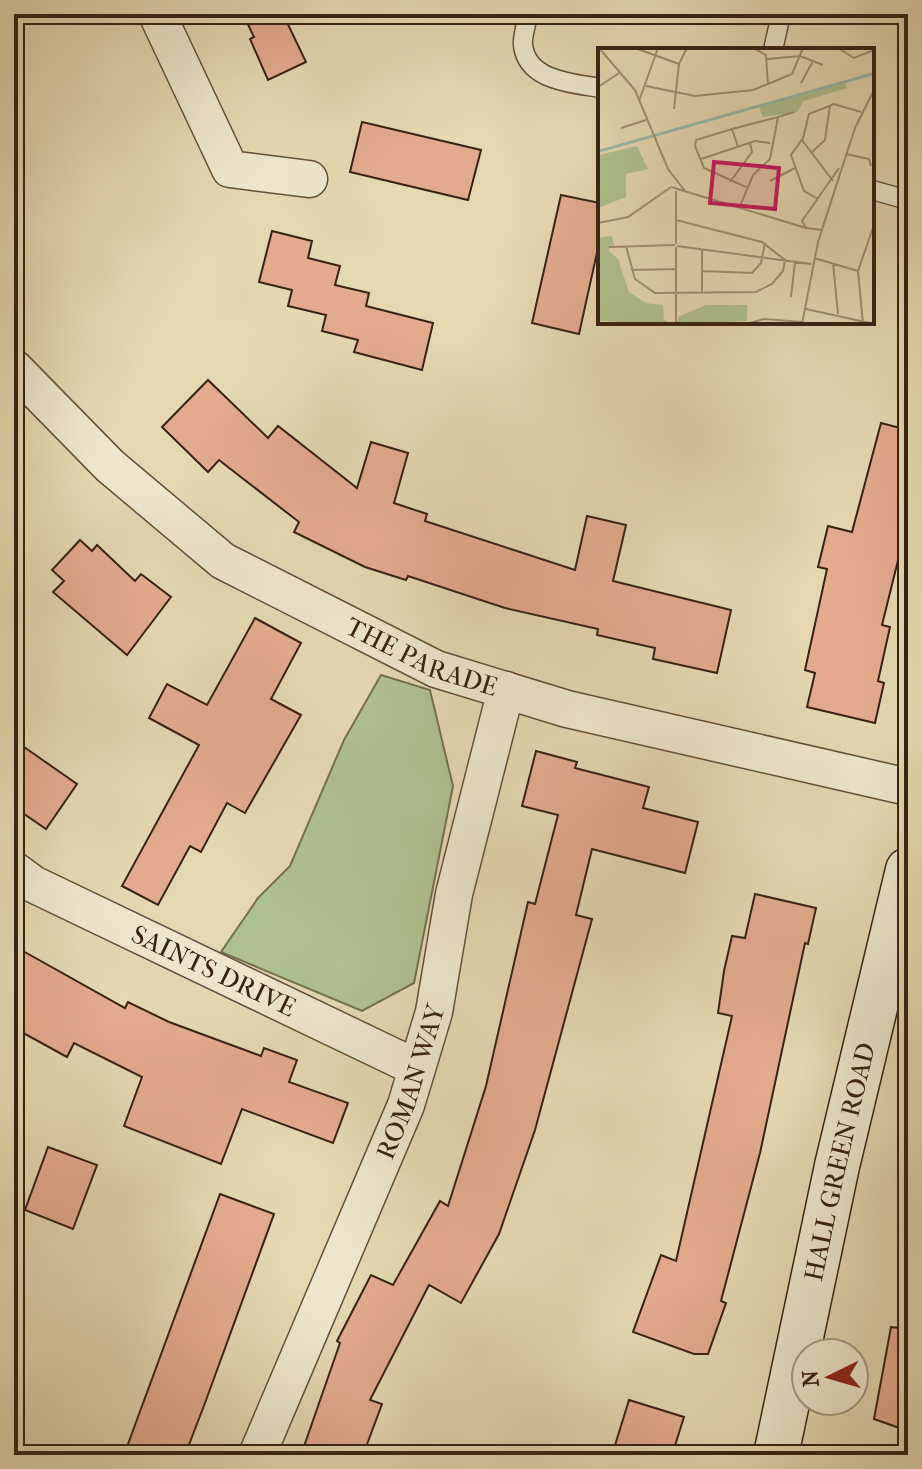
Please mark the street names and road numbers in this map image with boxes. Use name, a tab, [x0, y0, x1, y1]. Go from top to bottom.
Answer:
street label: THE PARADE	[341, 611, 501, 702]
street label: SAINTS DRIVE	[127, 918, 301, 1023]
street label: ROMAN WAY	[369, 999, 451, 1164]
street label: HALL GREEN ROAD	[798, 1039, 882, 1284]

